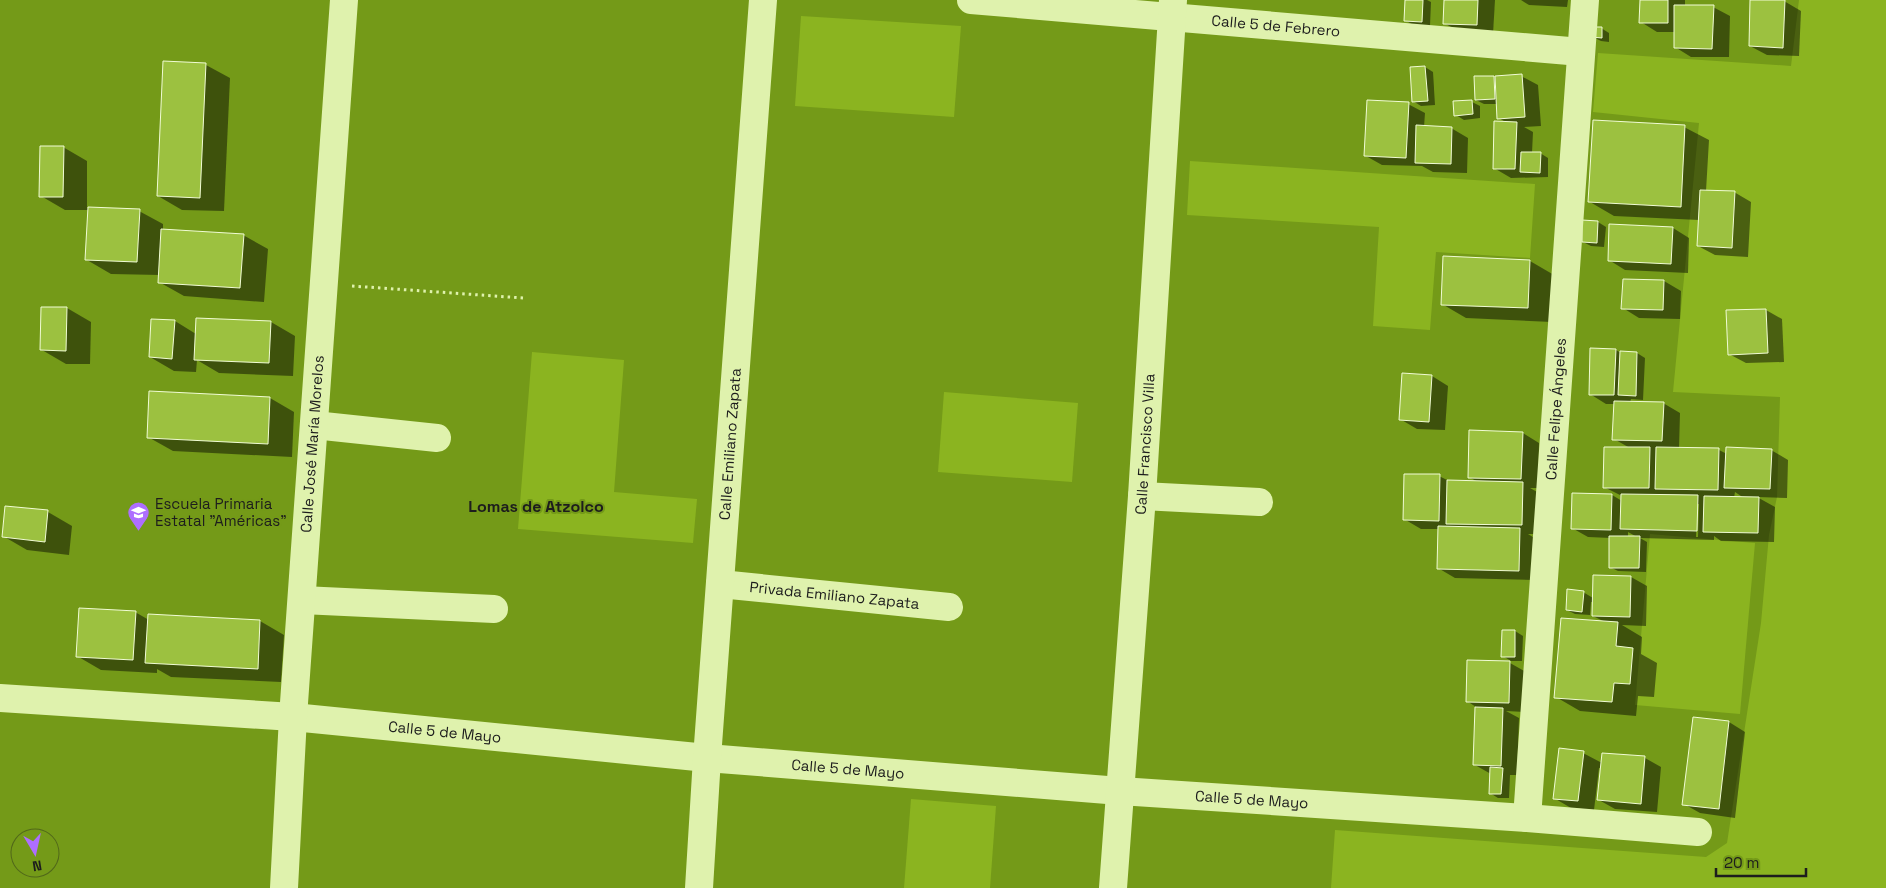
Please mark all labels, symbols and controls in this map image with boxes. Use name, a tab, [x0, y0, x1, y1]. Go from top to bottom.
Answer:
street label: Calle 5 de Febrero	[1211, 11, 1341, 40]
street label: Calle Felipe Ángeles	[1541, 337, 1570, 481]
street label: Calle José María Morelos	[296, 354, 328, 533]
street label: Calle Emiliano Zapata	[715, 367, 745, 521]
street label: Calle Francisco Villa	[1131, 373, 1159, 515]
place label: Escuela Primaria Estatal "Américas"	[155, 494, 287, 530]
district label: Lomas de Atzolco	[468, 496, 604, 517]
school or university icon: Escuela Primaria Estatal "Américas"	[127, 501, 151, 532]
street label: Privada Emiliano Zapata	[749, 577, 921, 613]
street label: Calle 5 de Mayo	[387, 716, 502, 747]
street label: Calle 5 de Mayo	[791, 755, 905, 783]
street label: Calle 5 de Mayo	[1194, 786, 1309, 812]
north arrow	[10, 828, 60, 878]
scale bar	[1716, 846, 1806, 878]
text: 20 m	[1724, 853, 1759, 872]
text: N	[31, 856, 43, 875]

